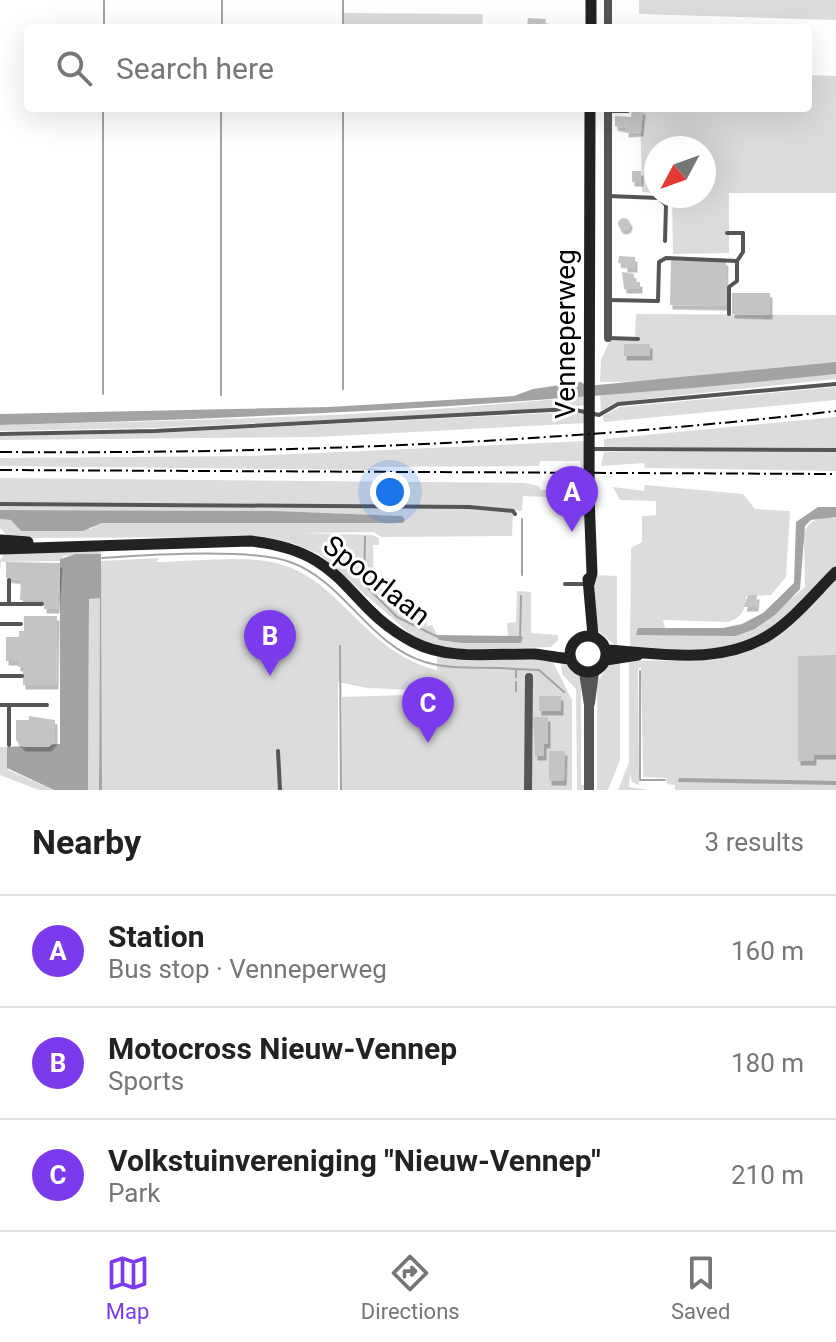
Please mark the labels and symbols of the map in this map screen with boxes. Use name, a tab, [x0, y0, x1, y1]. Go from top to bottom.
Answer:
north arrow	[644, 136, 716, 208]
street label: Venneperweg	[549, 249, 582, 419]
pin: A	[546, 466, 598, 532]
your location	[370, 472, 410, 512]
street label: Spoorlaan	[317, 528, 437, 632]
pin: B	[244, 610, 296, 676]
pin: C	[402, 677, 454, 743]

